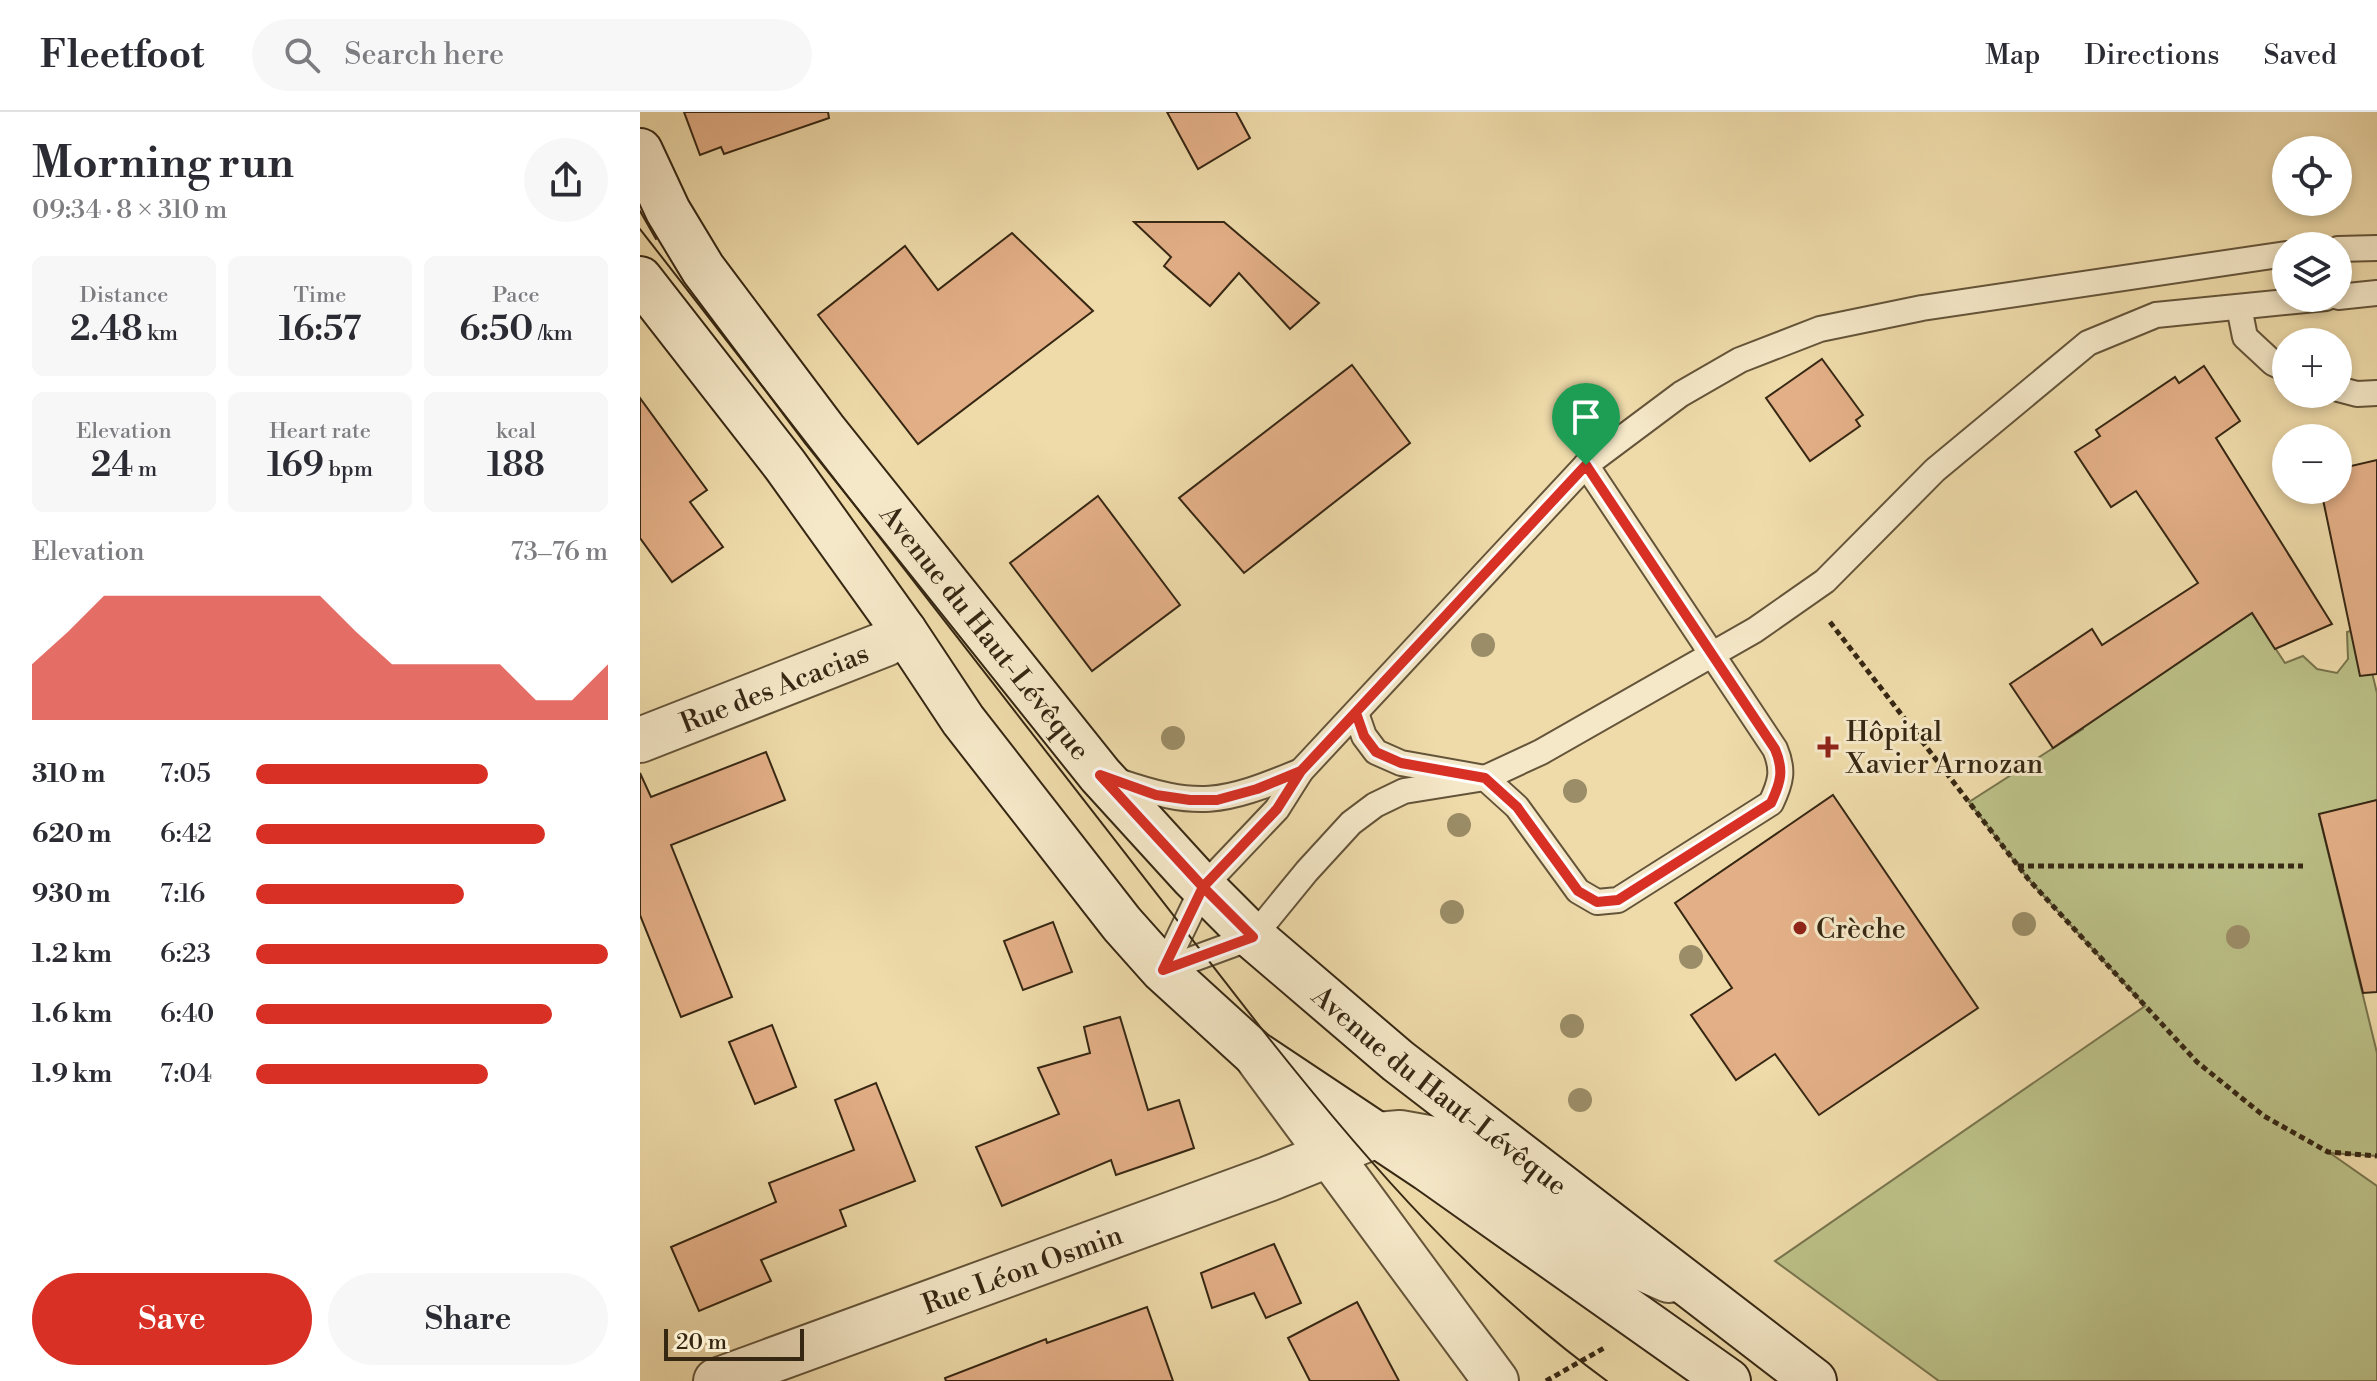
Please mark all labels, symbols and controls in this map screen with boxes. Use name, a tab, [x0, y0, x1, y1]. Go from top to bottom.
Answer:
search box	[252, 19, 812, 91]
text: Fleetfoot	[40, 32, 204, 79]
icon: search	[280, 33, 324, 77]
text: Search here	[344, 36, 504, 74]
text: Map	[1985, 38, 2040, 73]
text: Directions	[2084, 38, 2219, 73]
text: Saved	[2263, 38, 2337, 73]
text: Morning run	[32, 136, 294, 191]
map controls	[2272, 136, 2352, 504]
button: locate	[2272, 136, 2352, 216]
button: share	[524, 138, 608, 222]
text: 09:34 · 8 × 310 m	[32, 194, 227, 226]
button: layers	[2272, 232, 2352, 312]
text: Distance	[80, 282, 168, 309]
text: Time	[294, 282, 346, 309]
text: Pace	[492, 282, 540, 309]
text: 2.48	[70, 309, 143, 351]
text: 16:57	[279, 309, 361, 351]
text: 6:50	[459, 309, 533, 351]
text: km	[143, 320, 178, 347]
text: /km	[533, 320, 573, 347]
button: +	[2272, 328, 2352, 408]
pin	[1552, 383, 1620, 465]
icon: arrive	[1564, 395, 1608, 439]
text: Elevation	[76, 418, 172, 445]
text: Heart rate	[269, 418, 371, 445]
text: kcal	[496, 418, 536, 445]
button: −	[2272, 424, 2352, 504]
text: 24	[91, 445, 134, 487]
text: 169	[267, 445, 324, 487]
text: 188	[487, 445, 545, 487]
text: m	[134, 456, 157, 483]
text: bpm	[324, 456, 373, 483]
street label: Avenue du Haut-Lévêque	[871, 497, 1097, 768]
text: Elevation	[32, 536, 145, 568]
text: 73–76 m	[511, 536, 608, 568]
street label: Rue des Acacias	[675, 636, 874, 742]
place label: Hôpital Xavier Arnozan	[1845, 715, 2044, 782]
marker: Hôpital Xavier Arnozan	[1817, 736, 1839, 758]
text: 310 m	[32, 758, 105, 790]
text: 7:05	[160, 758, 211, 790]
text: 620 m	[32, 818, 111, 850]
text: 6:42	[160, 818, 212, 850]
text: 930 m	[32, 878, 111, 910]
text: 7:16	[160, 878, 205, 910]
place label: Crèche	[1816, 912, 1906, 947]
marker: Crèche	[1791, 919, 1809, 937]
text: 1.2 km	[32, 938, 112, 970]
text: 6:23	[160, 938, 211, 970]
street label: Avenue du Haut-Lévêque	[1303, 978, 1574, 1204]
text: 1.6 km	[32, 998, 112, 1030]
text: 6:40	[160, 998, 214, 1030]
text: 1.9 km	[32, 1058, 112, 1090]
text: 7:04	[160, 1058, 212, 1090]
street label: Rue Léon Osmin	[918, 1218, 1128, 1323]
button: Save	[32, 1273, 312, 1365]
button: Share	[328, 1273, 608, 1365]
scale bar	[664, 1325, 804, 1361]
text: 20 m	[676, 1329, 727, 1356]

